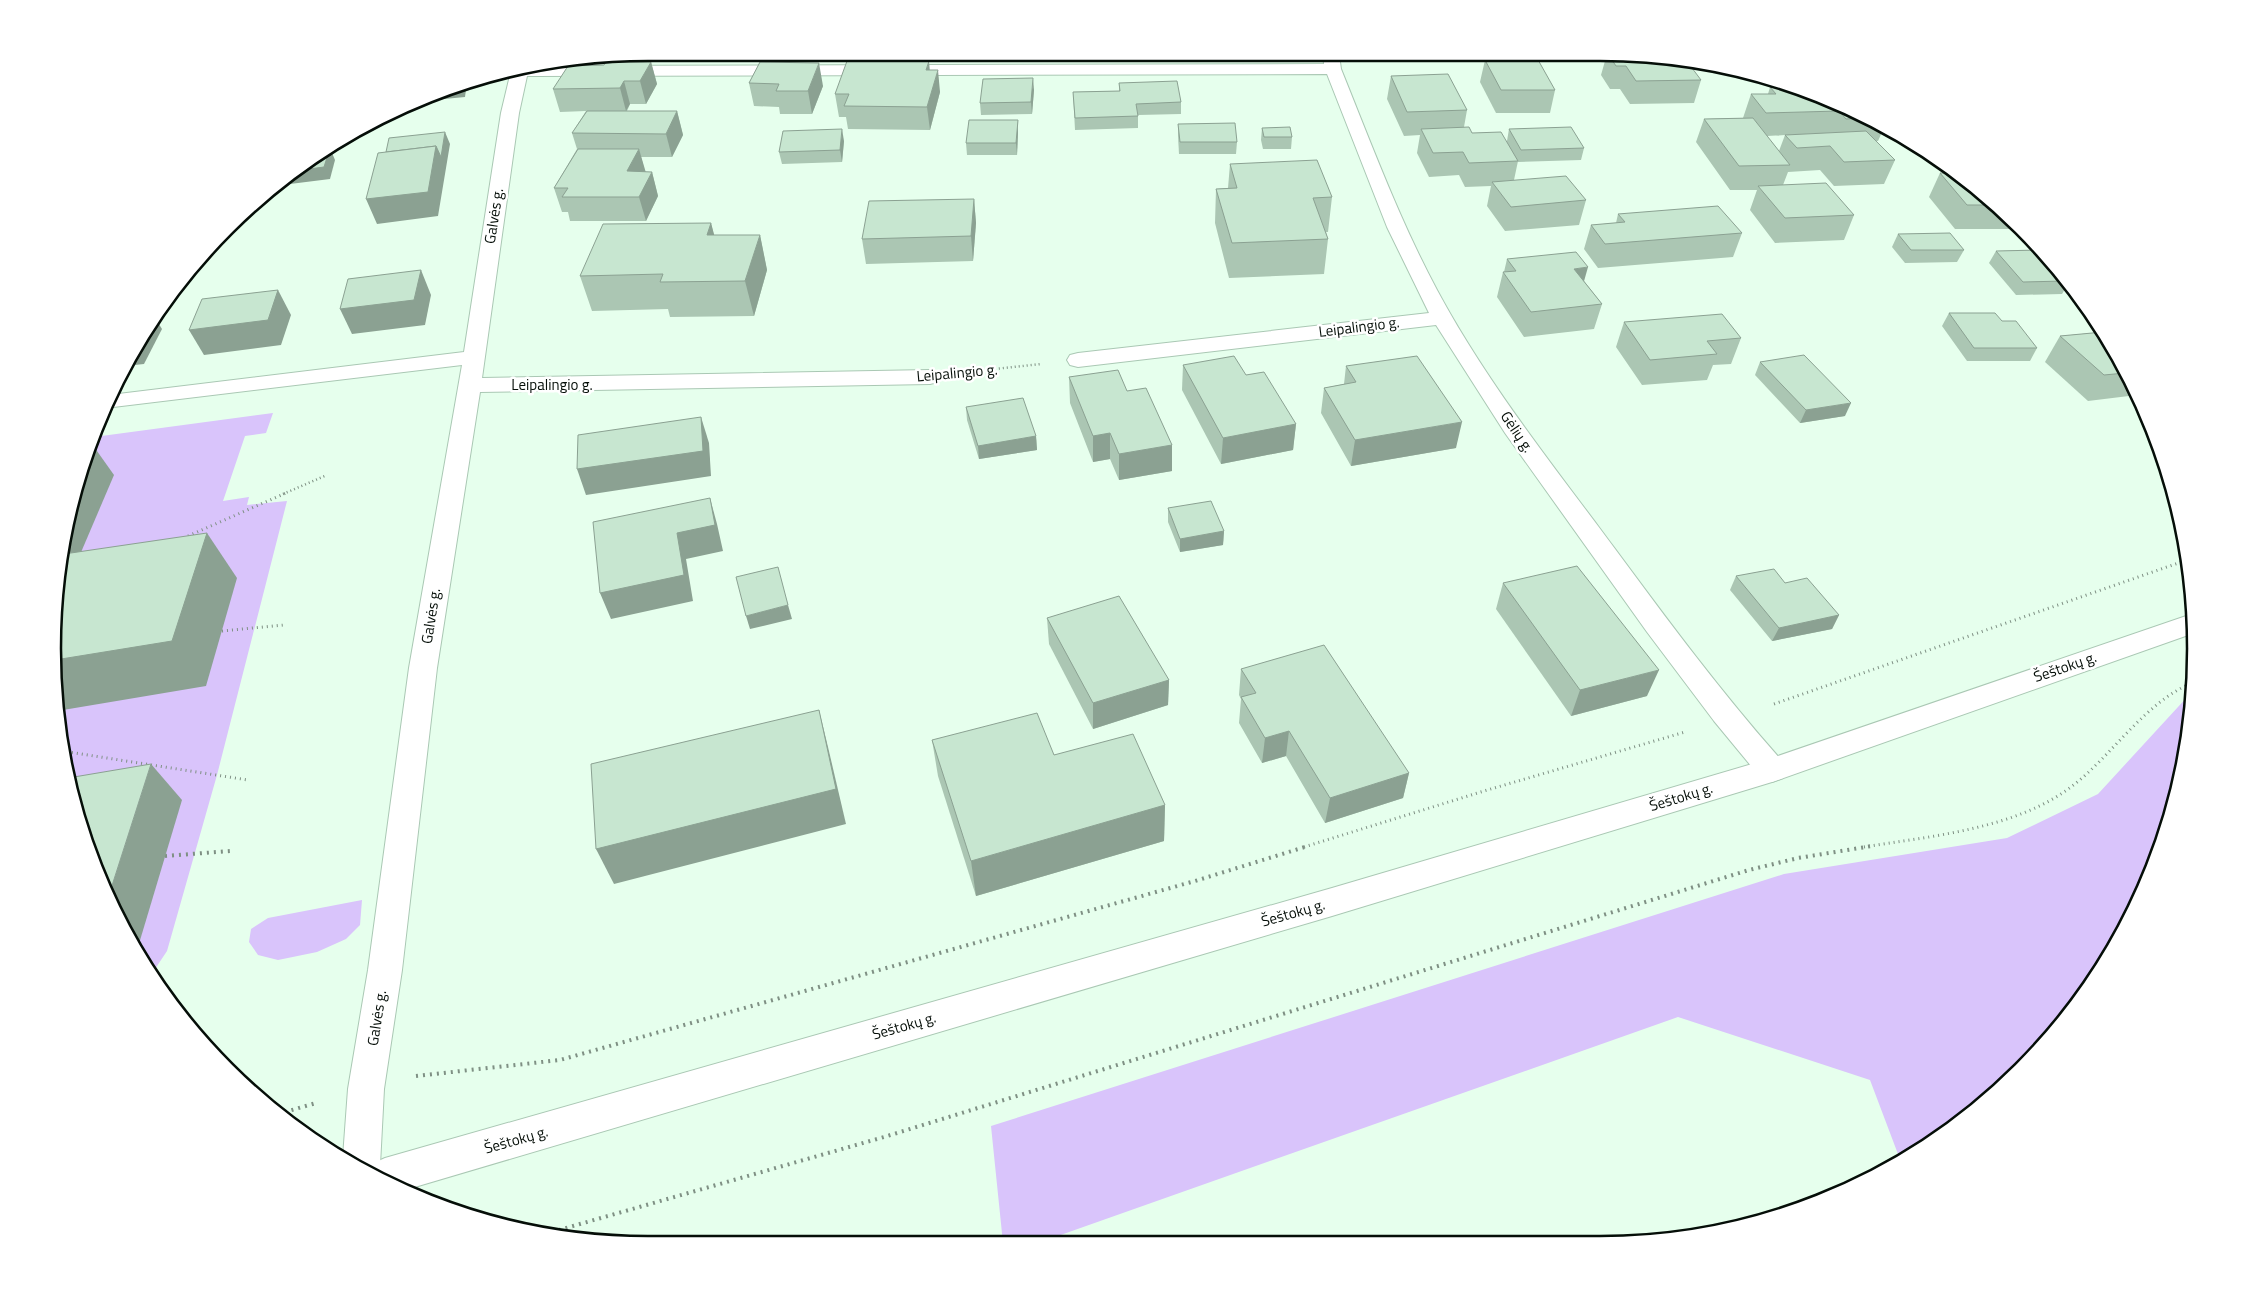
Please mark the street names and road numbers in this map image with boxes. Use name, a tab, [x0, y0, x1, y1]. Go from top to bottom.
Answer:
street label: Galvės g.	[478, 186, 509, 245]
street label: Leipalingio g.	[1317, 310, 1401, 343]
street label: Leipalingio g.	[915, 357, 998, 388]
street label: Leipalingio g.	[511, 373, 593, 396]
street label: Gėlių g.	[1495, 406, 1540, 457]
street label: Galvės g.	[415, 586, 446, 645]
street label: Šeštokų g.	[2030, 645, 2099, 688]
street label: Šeštokų g.	[1646, 776, 1715, 817]
street label: Šeštokų g.	[1258, 892, 1327, 933]
street label: Galvės g.	[361, 988, 392, 1047]
street label: Šeštokų g.	[869, 1005, 938, 1046]
street label: Šeštokų g.	[481, 1119, 550, 1160]

